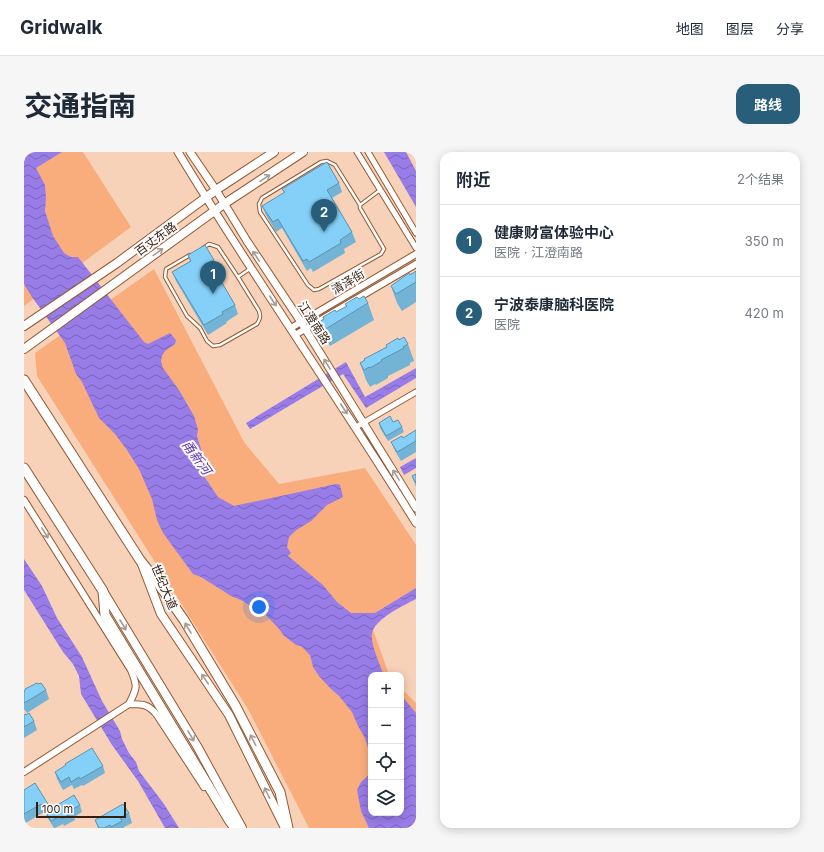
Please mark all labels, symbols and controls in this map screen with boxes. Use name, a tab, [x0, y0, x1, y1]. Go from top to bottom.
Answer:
text: Gridwalk	[20, 16, 103, 39]
text: 地图	[676, 20, 704, 37]
text: 图层	[726, 20, 754, 37]
text: 分享	[776, 20, 804, 37]
button: 路线	[736, 84, 800, 124]
text: 交通指南	[24, 89, 136, 123]
text: 附近	[456, 170, 490, 190]
text: 2个结果	[737, 171, 784, 187]
one-way arrow	[259, 173, 270, 182]
pin: 2	[311, 199, 337, 232]
street label: 百丈东路	[132, 218, 180, 259]
text: 健康财富体验中心	[494, 223, 614, 242]
text: 1	[466, 233, 472, 249]
text: 350 m	[745, 233, 784, 249]
text: 医院 · 江澄南路	[494, 244, 583, 260]
one-way arrow	[152, 248, 163, 256]
one-way arrow	[252, 250, 260, 261]
pin: 1	[200, 261, 226, 294]
street label: 清泽街	[328, 266, 367, 297]
one-way arrow	[269, 295, 277, 306]
text: 宁波泰康脑科医院	[494, 295, 614, 314]
street label: 江澄南路	[295, 299, 334, 347]
text: 2	[465, 305, 473, 321]
text: 420 m	[744, 305, 784, 321]
text: 医院	[494, 316, 520, 332]
one-way arrow	[323, 358, 331, 370]
one-way arrow	[340, 403, 348, 414]
water label: 甬新河	[179, 437, 217, 480]
one-way arrow	[391, 469, 399, 481]
one-way arrow	[41, 527, 49, 538]
street label: 世纪大道	[148, 562, 181, 612]
your location	[249, 597, 269, 617]
one-way arrow	[120, 619, 128, 631]
one-way arrow	[184, 622, 192, 634]
map controls	[368, 672, 404, 816]
button: +	[368, 672, 404, 708]
one-way arrow	[201, 674, 209, 685]
button: −	[368, 708, 404, 744]
one-way arrow	[187, 730, 195, 741]
one-way arrow	[249, 735, 256, 747]
button: locate	[368, 744, 404, 780]
button: layers	[368, 780, 404, 816]
one-way arrow	[263, 787, 270, 799]
scale bar	[36, 800, 126, 819]
text: 100 m	[42, 802, 73, 816]

